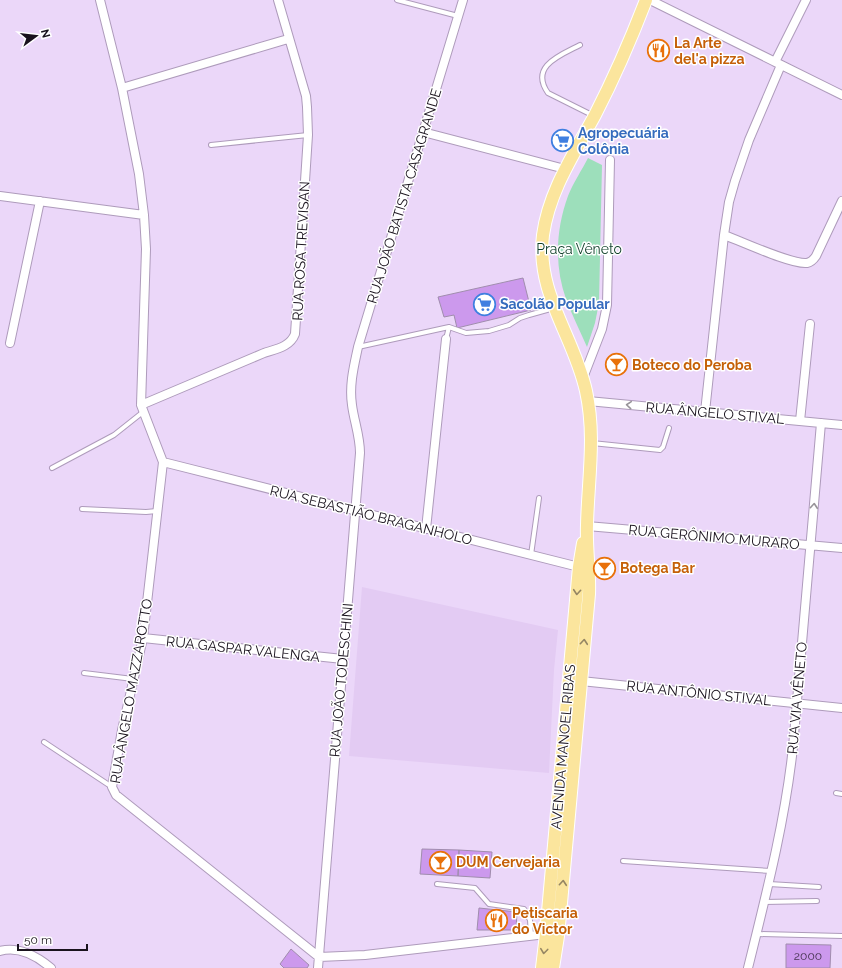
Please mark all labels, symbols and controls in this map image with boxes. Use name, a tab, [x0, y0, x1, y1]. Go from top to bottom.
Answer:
north arrow	[16, 16, 56, 56]
text: N	[38, 28, 53, 39]
place label: La Arte del'a pizza	[674, 35, 745, 67]
restaurant icon: La Arte del'a pizza	[646, 38, 672, 64]
street label: RUA JOÃO BATISTA CASAGRANDE	[363, 86, 444, 305]
place label: Agropecuária Colônia	[578, 125, 669, 157]
supermarket icon: Agropecuária Colônia	[549, 128, 575, 154]
street label: RUA ROSA TREVISAN	[289, 181, 313, 321]
park label: Praça Vêneto	[536, 241, 622, 257]
supermarket icon: Sacolão Popular	[472, 291, 498, 317]
place label: Sacolão Popular	[500, 296, 610, 312]
bar icon: Boteco do Peroba	[603, 352, 629, 378]
place label: Boteco do Peroba	[632, 357, 752, 373]
street label: RUA ÂNGELO STIVAL	[645, 398, 785, 427]
one-way arrow	[626, 401, 632, 410]
street label: RUA SEBASTIÃO BRAGANHOLO	[268, 481, 474, 548]
one-way arrow	[809, 503, 818, 509]
street label: RUA GERÔNIMO MURARO	[628, 521, 800, 552]
bar icon: Botega Bar	[592, 555, 618, 581]
place label: Botega Bar	[620, 560, 695, 576]
one-way arrow	[572, 589, 581, 595]
street label: RUA ÂNGELO MAZZAROTTO	[106, 597, 155, 785]
street label: RUA JOÃO TODESCHINI	[325, 602, 356, 758]
street label: RUA GASPAR VALENGA	[165, 633, 321, 665]
one-way arrow	[580, 639, 589, 645]
street label: RUA VIA VÊNETO	[783, 641, 810, 755]
street label: AVENIDA MANOEL RIBAS	[548, 663, 578, 830]
street label: RUA ANTÔNIO STIVAL	[626, 676, 772, 709]
bar icon: DUM Cervejaria	[427, 849, 453, 875]
place label: DUM Cervejaria	[456, 854, 560, 870]
one-way arrow	[558, 880, 567, 886]
place label: Petiscaria do Victor	[512, 905, 578, 937]
restaurant icon: Petiscaria do Victor	[484, 908, 510, 934]
scale bar	[18, 926, 87, 952]
text: 50 m	[24, 933, 52, 947]
one-way arrow	[540, 948, 549, 954]
house number: 2000	[794, 949, 822, 963]

